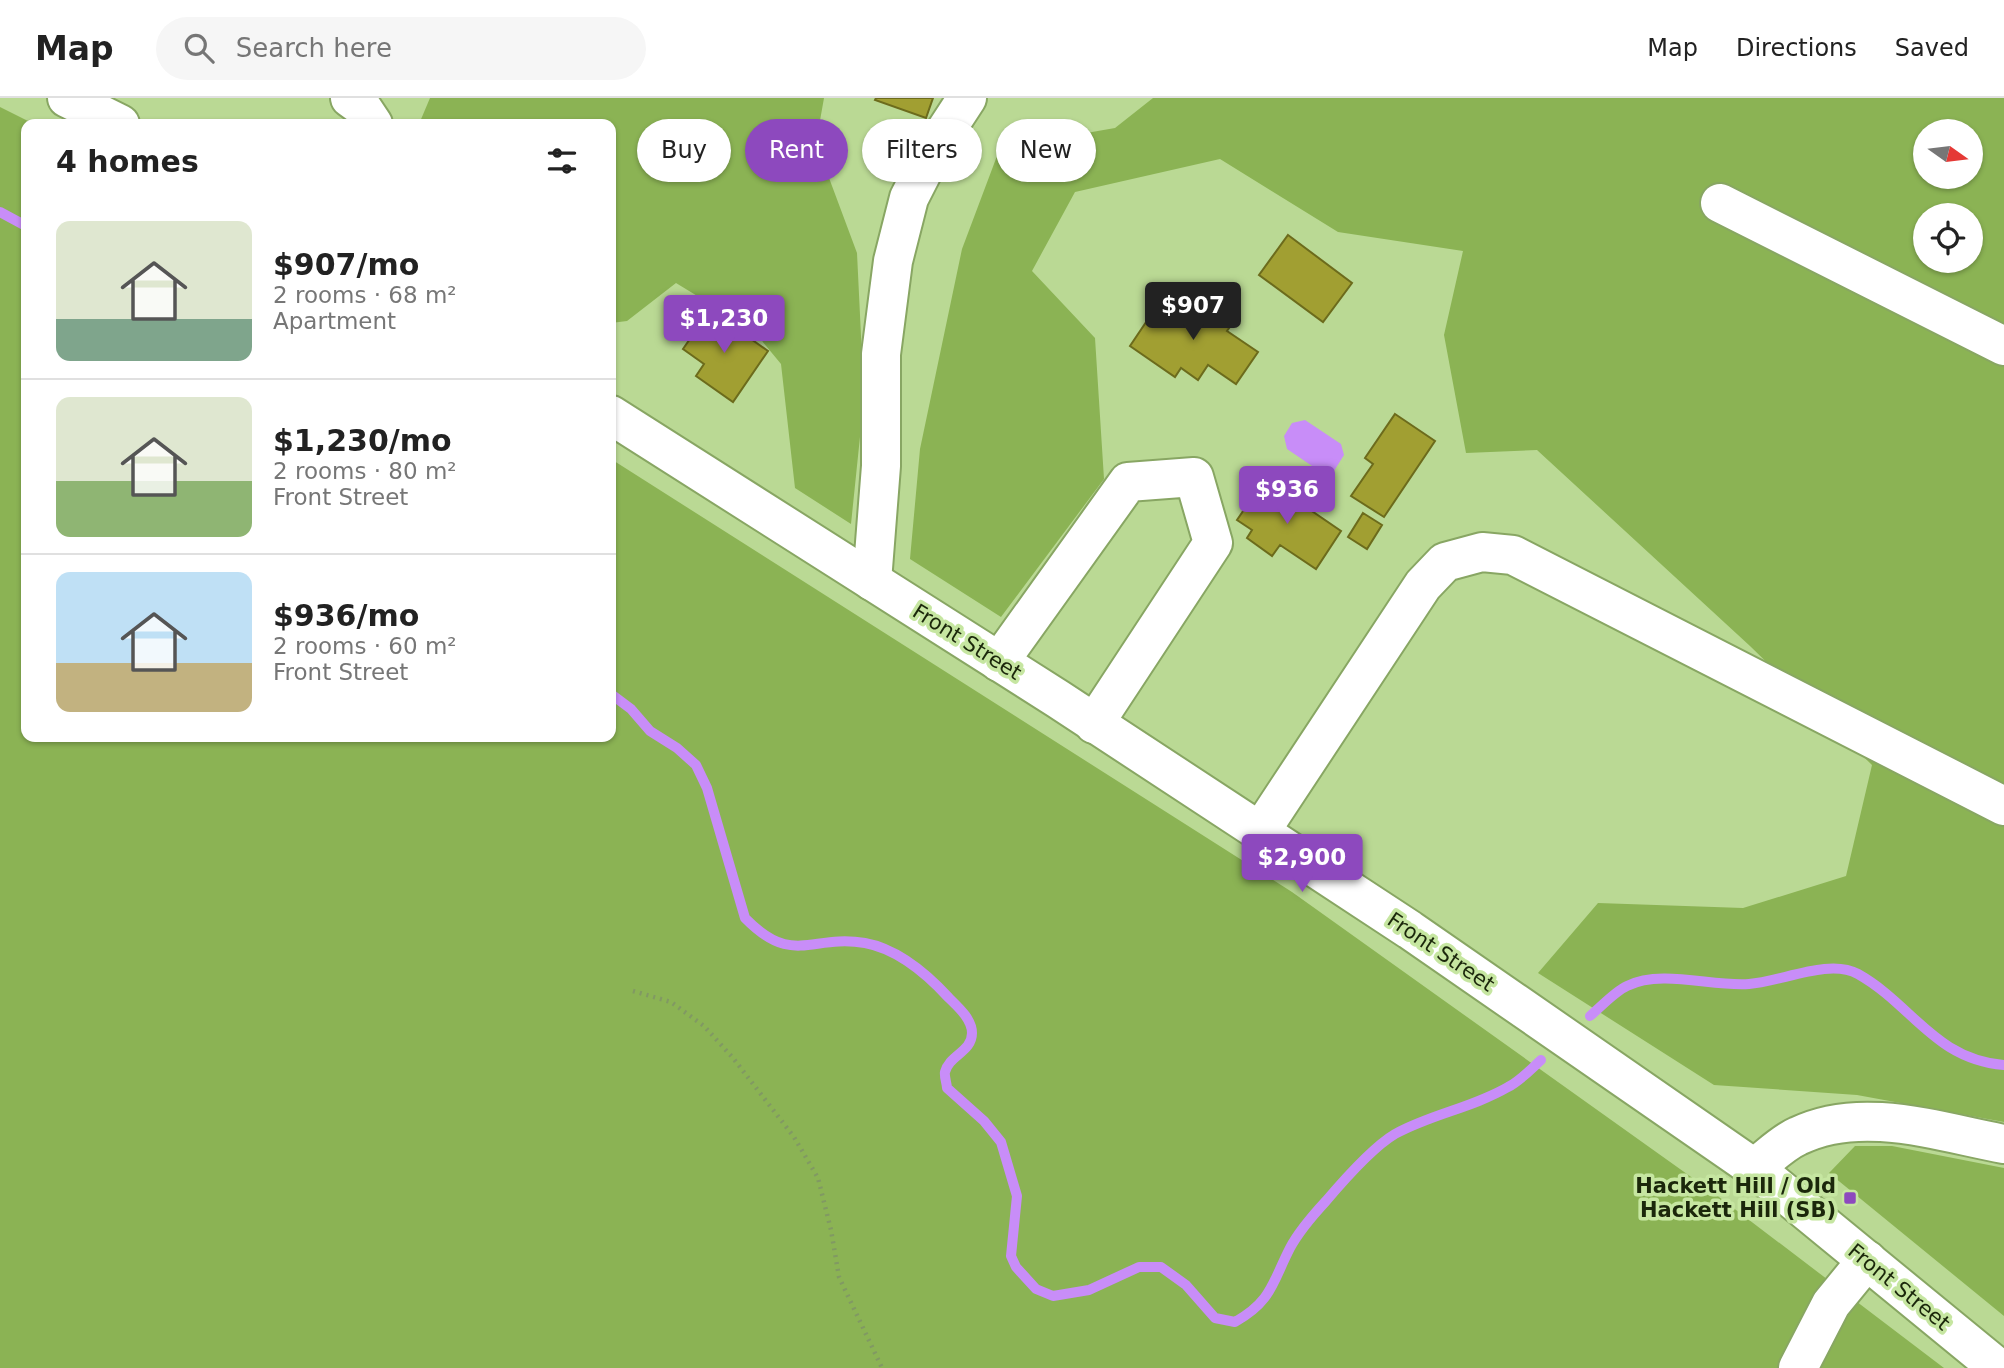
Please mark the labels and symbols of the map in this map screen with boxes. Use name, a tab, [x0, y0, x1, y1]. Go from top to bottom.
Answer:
north arrow	[1913, 119, 1983, 189]
pin: $907	[1152, 282, 1234, 342]
pin: $1,230	[667, 296, 781, 355]
pin: $936	[1246, 466, 1328, 526]
street label: Front Street	[908, 599, 1026, 685]
pin: $2,900	[1245, 834, 1359, 894]
street label: Front Street	[1383, 907, 1499, 997]
place label: Hackett Hill / Old Hackett Hill (SB)	[1635, 1174, 1836, 1222]
marker: Hackett Hill / Old Hackett Hill (SB)	[1842, 1190, 1858, 1206]
street label: Front Street	[1843, 1239, 1955, 1335]

